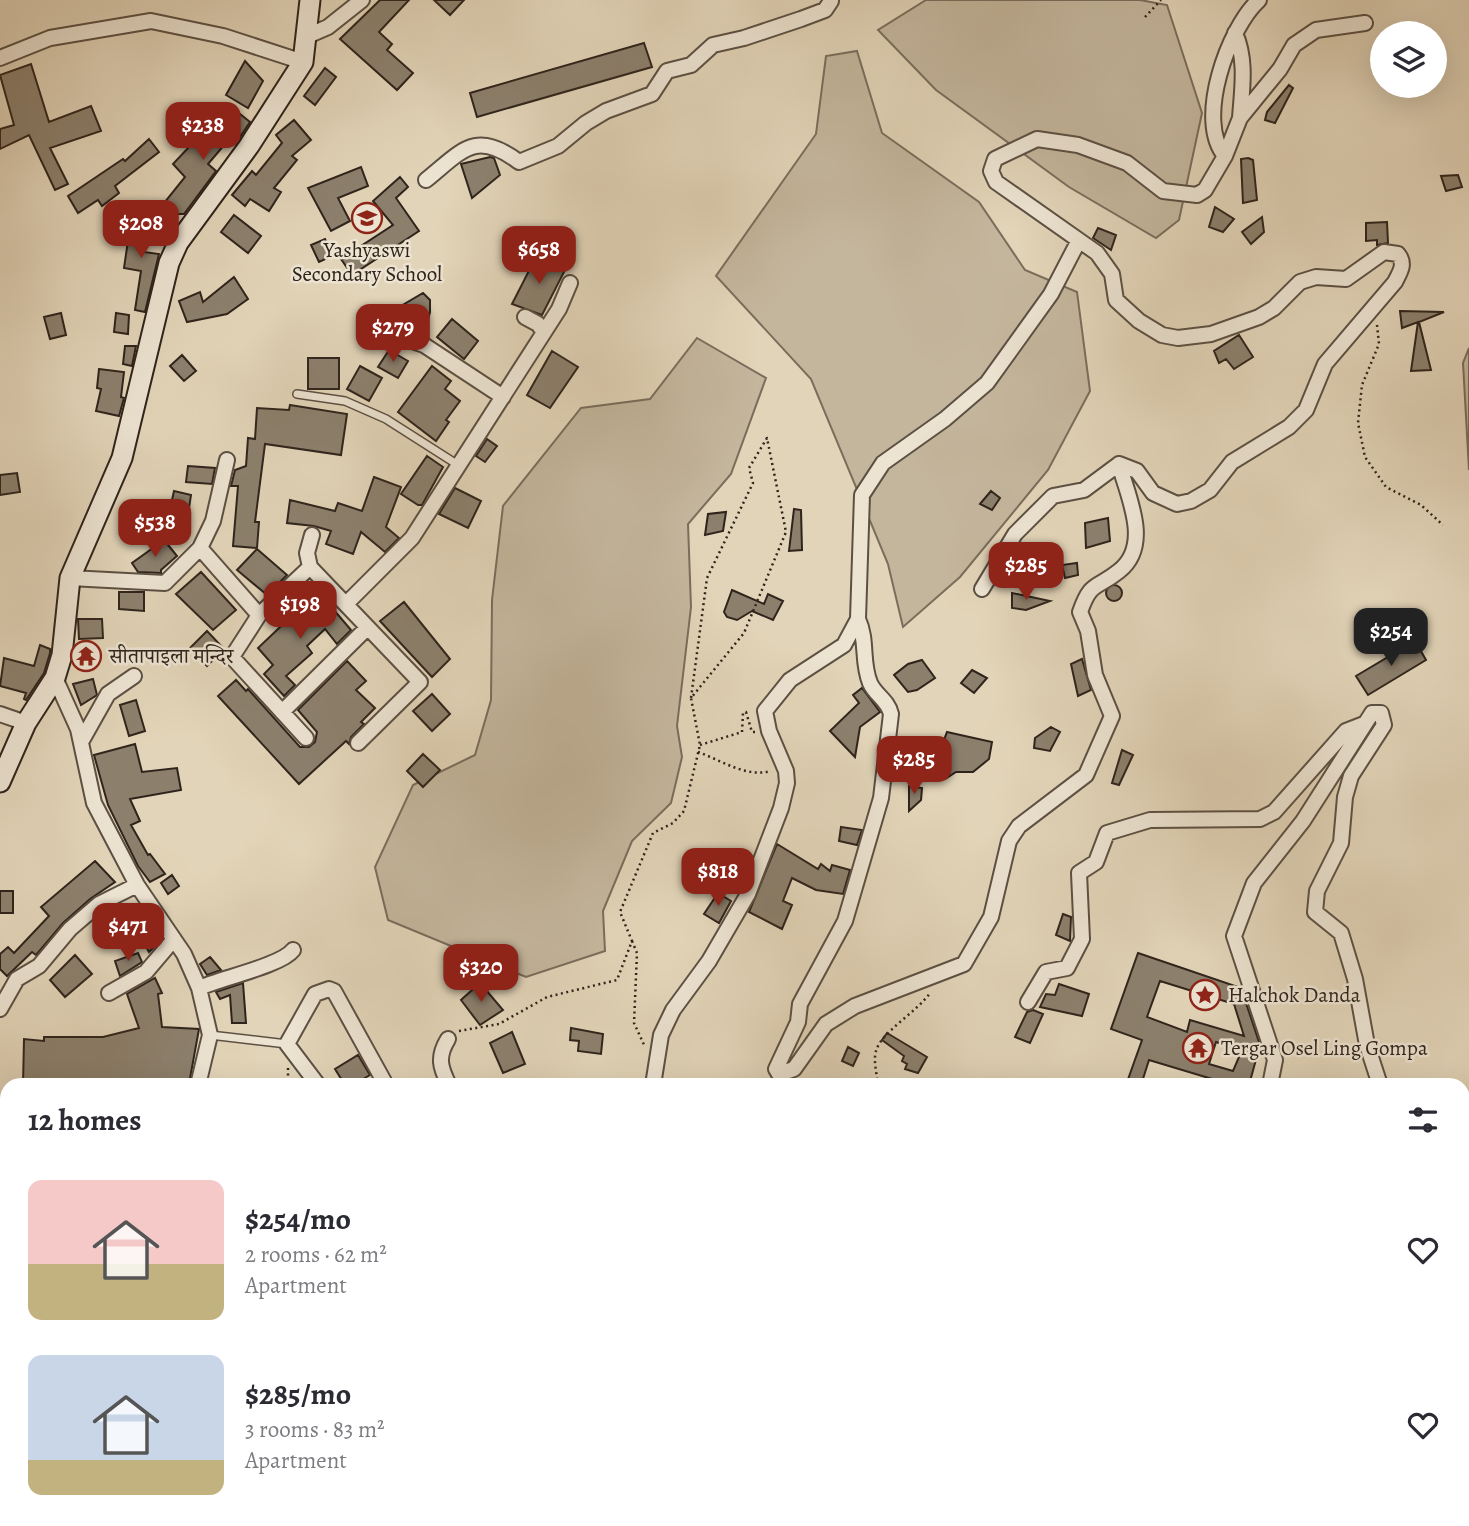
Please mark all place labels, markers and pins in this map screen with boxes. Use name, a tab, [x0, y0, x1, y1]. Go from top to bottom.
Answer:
pin: $238	[162, 102, 244, 162]
pin: $208	[100, 201, 182, 260]
school or university icon: Yashyaswi Secondary School	[350, 201, 384, 235]
pin: $658	[498, 226, 580, 286]
place label: Yashyaswi Secondary School	[292, 236, 442, 288]
pin: $279	[352, 304, 434, 364]
pin: $538	[114, 500, 196, 559]
pin: $285	[985, 542, 1067, 602]
pin: $198	[259, 582, 341, 641]
pin: $254	[1350, 608, 1432, 668]
temple icon: सीतापाइला मन्दिर	[69, 639, 103, 673]
place label: सीतापाइला मन्दिर	[108, 642, 235, 670]
pin: $285	[873, 736, 955, 796]
pin: $818	[677, 848, 759, 908]
pin: $471	[87, 904, 169, 963]
pin: $320	[440, 944, 522, 1004]
place icon: Halchok Danda	[1188, 978, 1222, 1012]
place label: Halchok Danda	[1228, 981, 1361, 1009]
temple icon: Tergar Osel Ling Gompa	[1181, 1031, 1215, 1065]
place label: Tergar Osel Ling Gompa	[1221, 1034, 1428, 1062]

